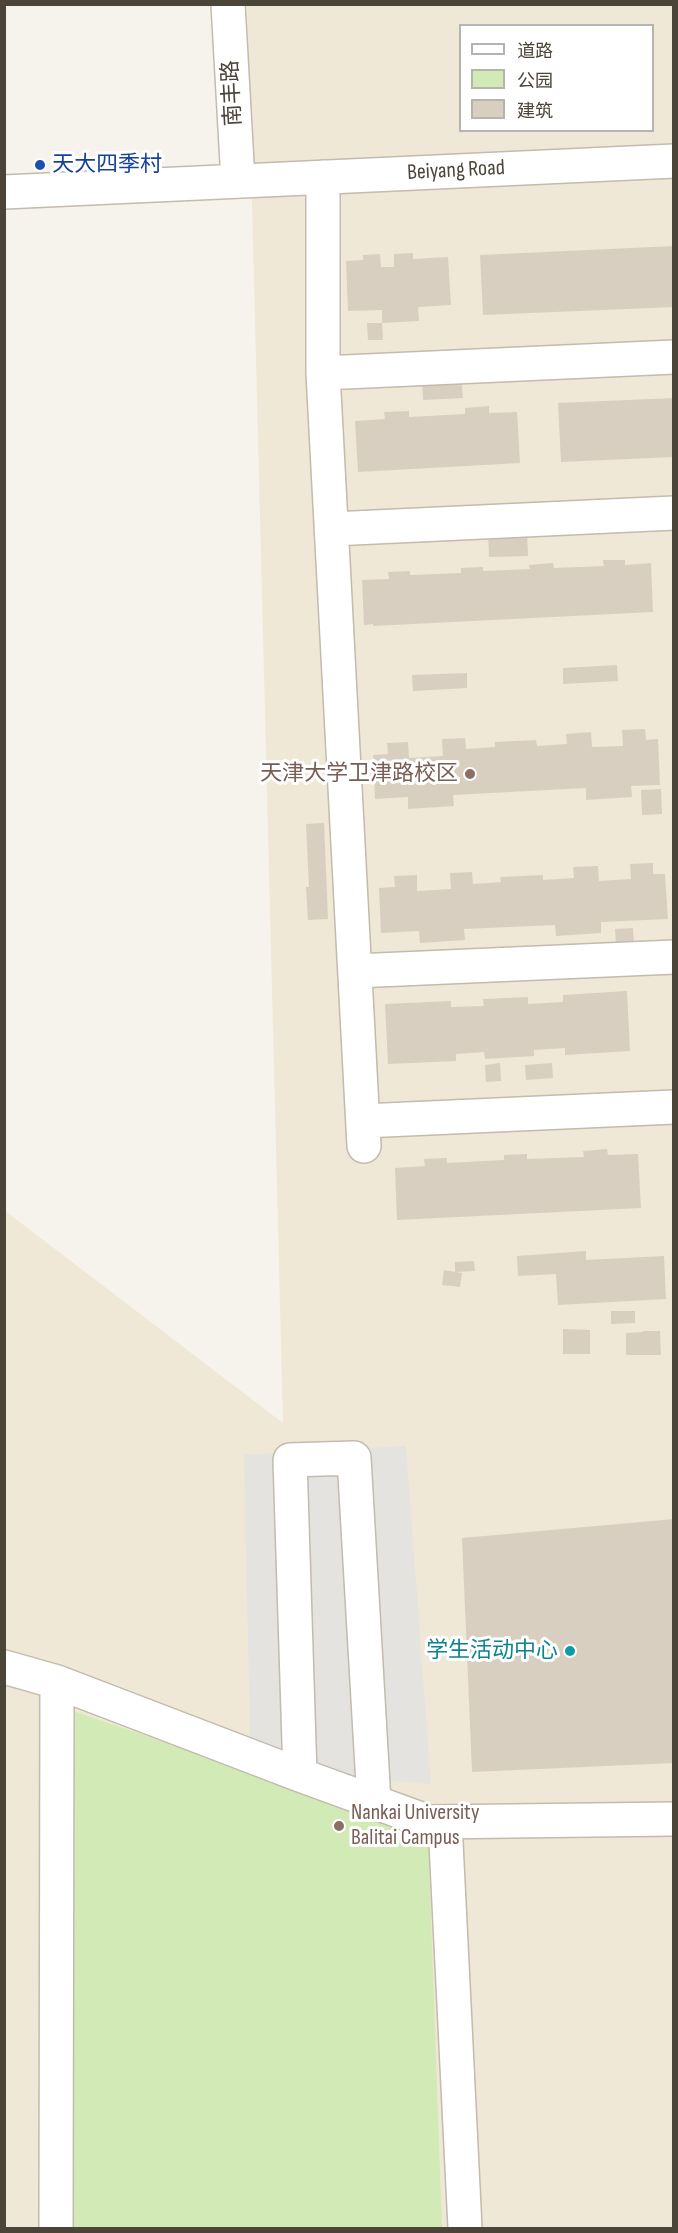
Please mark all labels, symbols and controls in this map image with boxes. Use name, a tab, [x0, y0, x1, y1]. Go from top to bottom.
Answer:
legend	[459, 24, 654, 132]
text: 道路	[517, 41, 553, 62]
street label: 南丰路	[218, 59, 248, 127]
text: 公园	[517, 71, 553, 92]
text: 建筑	[517, 101, 553, 122]
place label: 天大四季村	[52, 152, 162, 178]
street label: Beiyang Road	[407, 155, 505, 187]
marker: 天大四季村	[33, 158, 47, 172]
place label: 天津大学卫津路校区	[260, 761, 458, 787]
marker: 天津大学卫津路校区	[463, 767, 477, 781]
place label: 学生活动中心	[426, 1638, 558, 1664]
marker: 学生活动中心	[563, 1644, 577, 1658]
place label: Nankai University Balitai Campus	[351, 1800, 479, 1852]
marker: Nankai University Balitai Campus	[332, 1819, 346, 1833]

